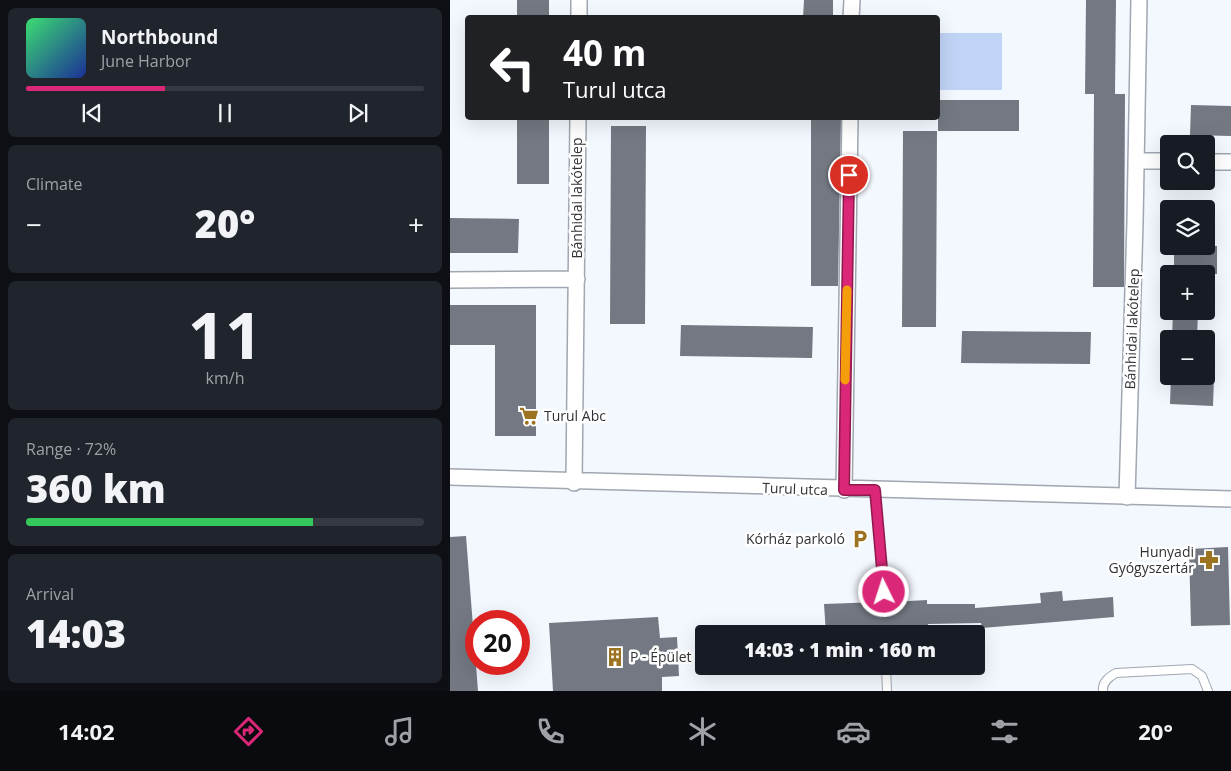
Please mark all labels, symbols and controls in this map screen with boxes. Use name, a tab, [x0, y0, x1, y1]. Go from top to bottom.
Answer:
text: Northbound	[101, 24, 218, 50]
text: 40 m	[563, 29, 646, 76]
icon: left	[480, 35, 545, 100]
text: June Harbor	[101, 50, 191, 72]
text: Turul utca	[563, 74, 666, 104]
icon: previous	[78, 99, 106, 127]
icon: pause	[211, 99, 239, 127]
icon: next	[344, 99, 372, 127]
map controls	[1160, 135, 1215, 385]
button: search	[1160, 135, 1215, 190]
street label: Bánhidai lakótelep	[567, 138, 586, 258]
pin	[828, 154, 870, 196]
icon: arrive	[835, 161, 863, 189]
text: Climate	[26, 173, 83, 195]
text: 20°	[195, 197, 255, 249]
button: layers	[1160, 200, 1215, 255]
text: −	[26, 205, 42, 243]
text: +	[408, 205, 424, 243]
button: +	[1160, 265, 1215, 320]
street label: Bánhidai lakótelep	[1120, 268, 1143, 390]
text: 11	[188, 290, 262, 378]
button: −	[1160, 330, 1215, 385]
text: km/h	[206, 367, 244, 389]
supermarket icon: Turul Abc	[518, 405, 540, 427]
place label: Turul Abc	[544, 406, 606, 425]
text: Range · 72%	[26, 438, 116, 460]
text: 360 km	[26, 462, 166, 514]
street label: Turul utca	[762, 478, 828, 499]
parking icon: Kórház parkoló	[849, 528, 871, 550]
place label: Kórház parkoló	[746, 529, 845, 548]
place label: Hunyadi Gyógyszertár	[1108, 542, 1194, 577]
pharmacy icon: Hunyadi Gyógyszertár	[1198, 549, 1220, 571]
position arrow	[857, 565, 909, 617]
text: Arrival	[26, 583, 74, 605]
text: 14:03	[26, 607, 126, 659]
speed limit sign: 20	[465, 610, 530, 675]
text: 14:03 · 1 min · 160 m	[744, 637, 936, 663]
building icon: P - Épület	[604, 646, 626, 668]
place label: P - Épület	[630, 647, 692, 666]
icon: directions	[231, 714, 266, 749]
icon: music	[382, 714, 417, 749]
icon: phone	[533, 714, 568, 749]
icon: climate	[685, 714, 720, 749]
icon: car	[836, 714, 871, 749]
icon: filters	[987, 714, 1022, 749]
text: 14:02	[58, 716, 115, 746]
text: 20°	[1138, 716, 1173, 746]

